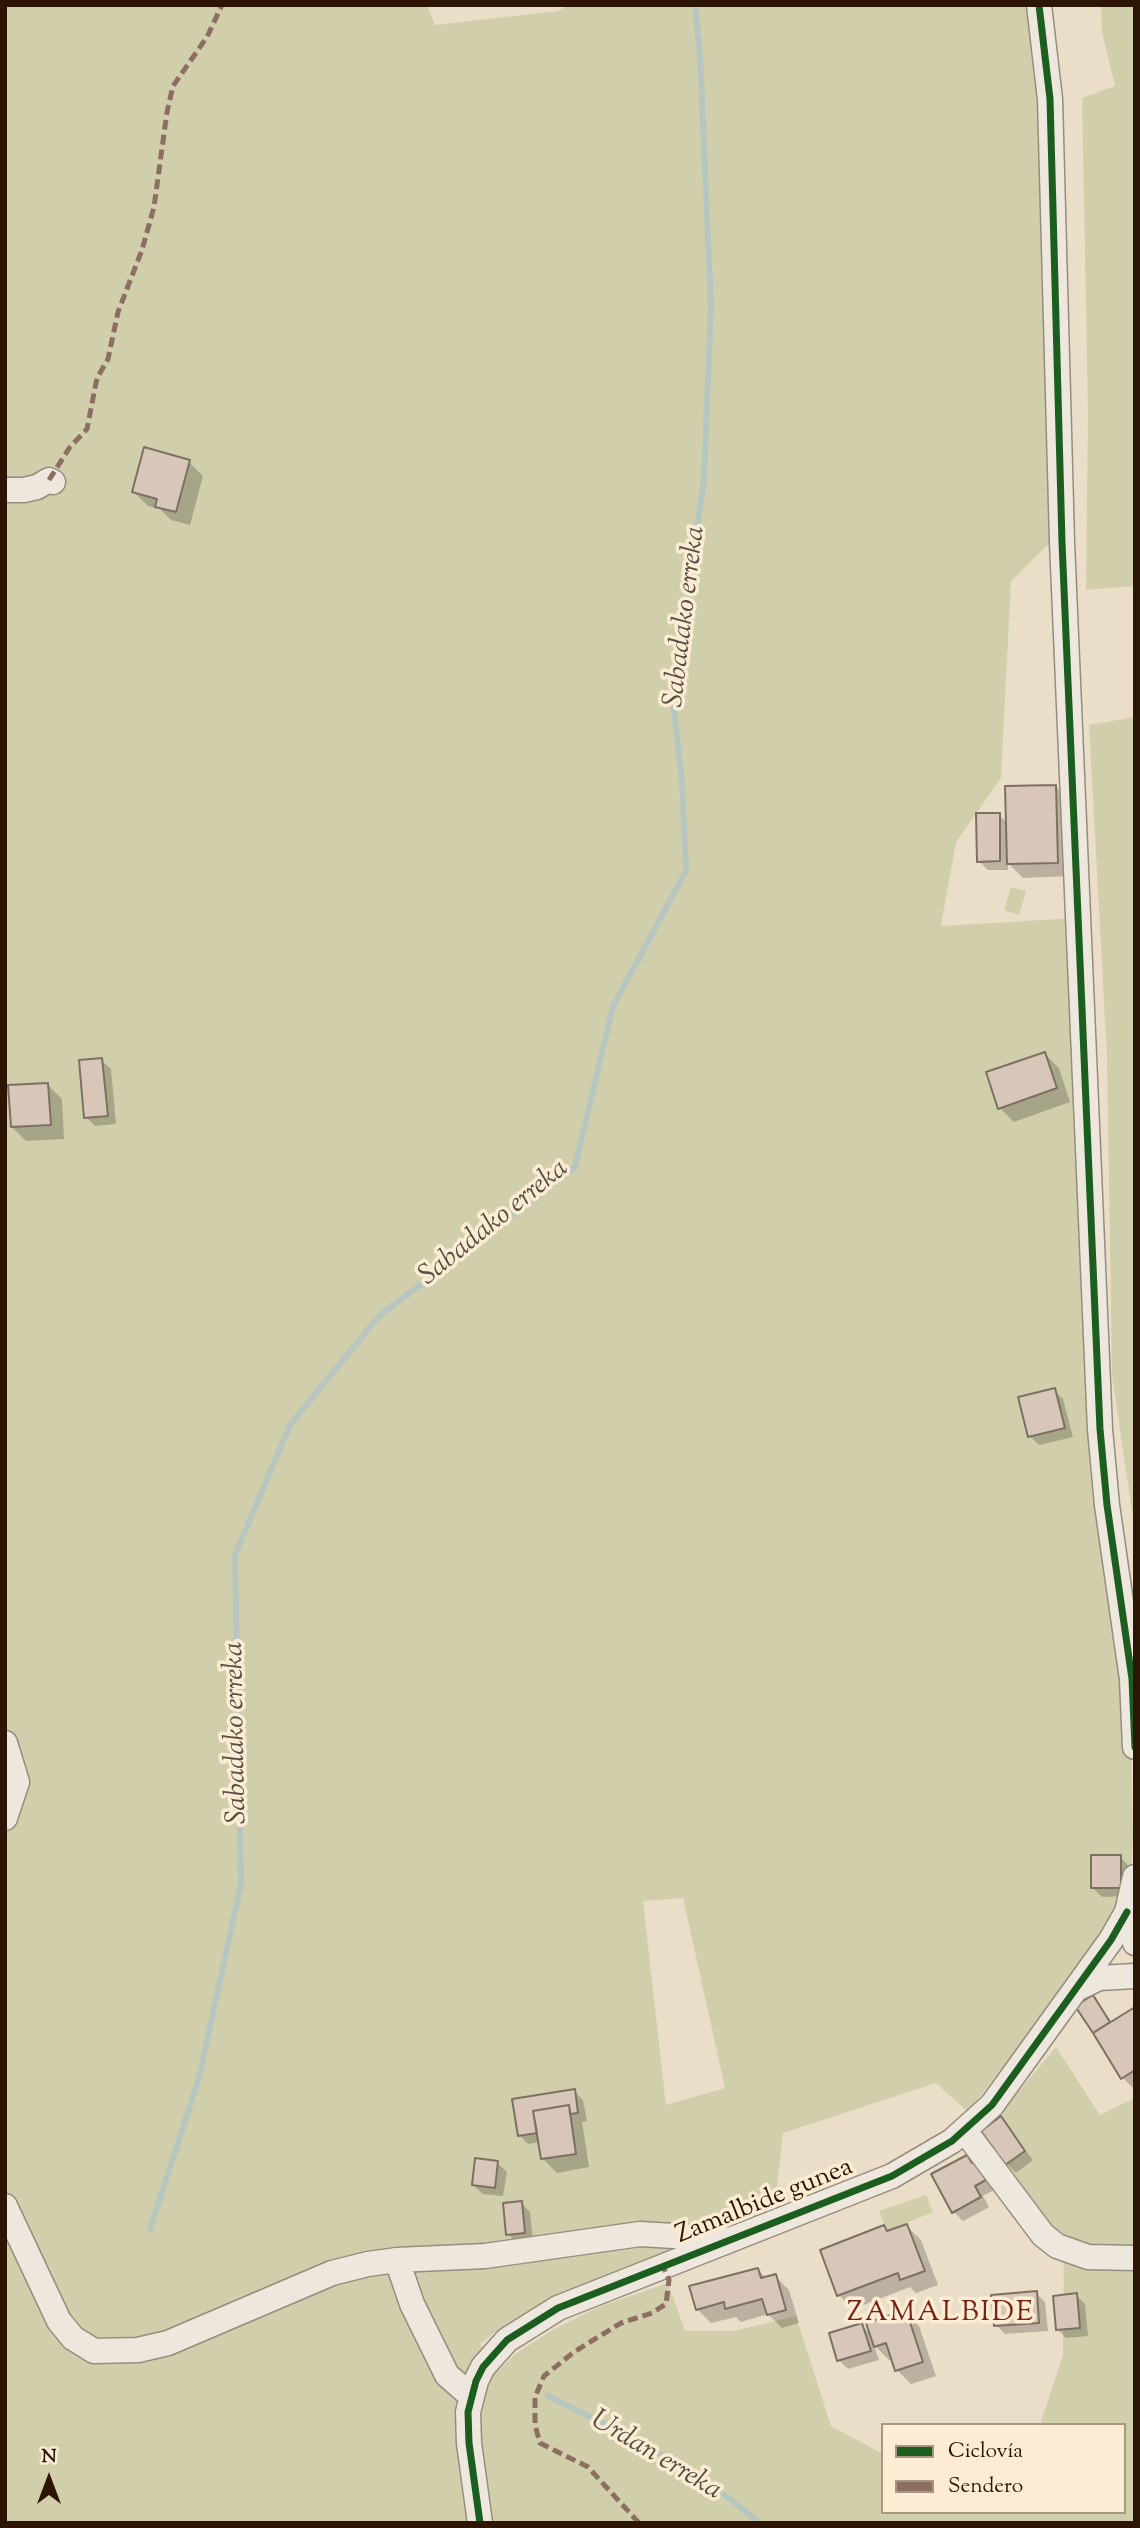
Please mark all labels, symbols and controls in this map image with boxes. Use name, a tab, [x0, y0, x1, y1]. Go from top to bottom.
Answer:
water label: Sabadako erreka	[659, 524, 715, 710]
water label: Sabadako erreka	[414, 1154, 576, 1294]
water label: Sabadako erreka	[220, 1642, 256, 1824]
street label: Zamalbide gunea	[672, 2153, 858, 2253]
district label: ZAMALBIDE	[848, 2298, 1034, 2332]
water label: Urdan erreka	[583, 2405, 727, 2509]
legend	[881, 2423, 1126, 2514]
text: Ciclovía	[948, 2437, 1023, 2467]
north arrow	[14, 2444, 84, 2514]
text: N	[41, 2444, 57, 2471]
text: Sendero	[948, 2472, 1023, 2502]

